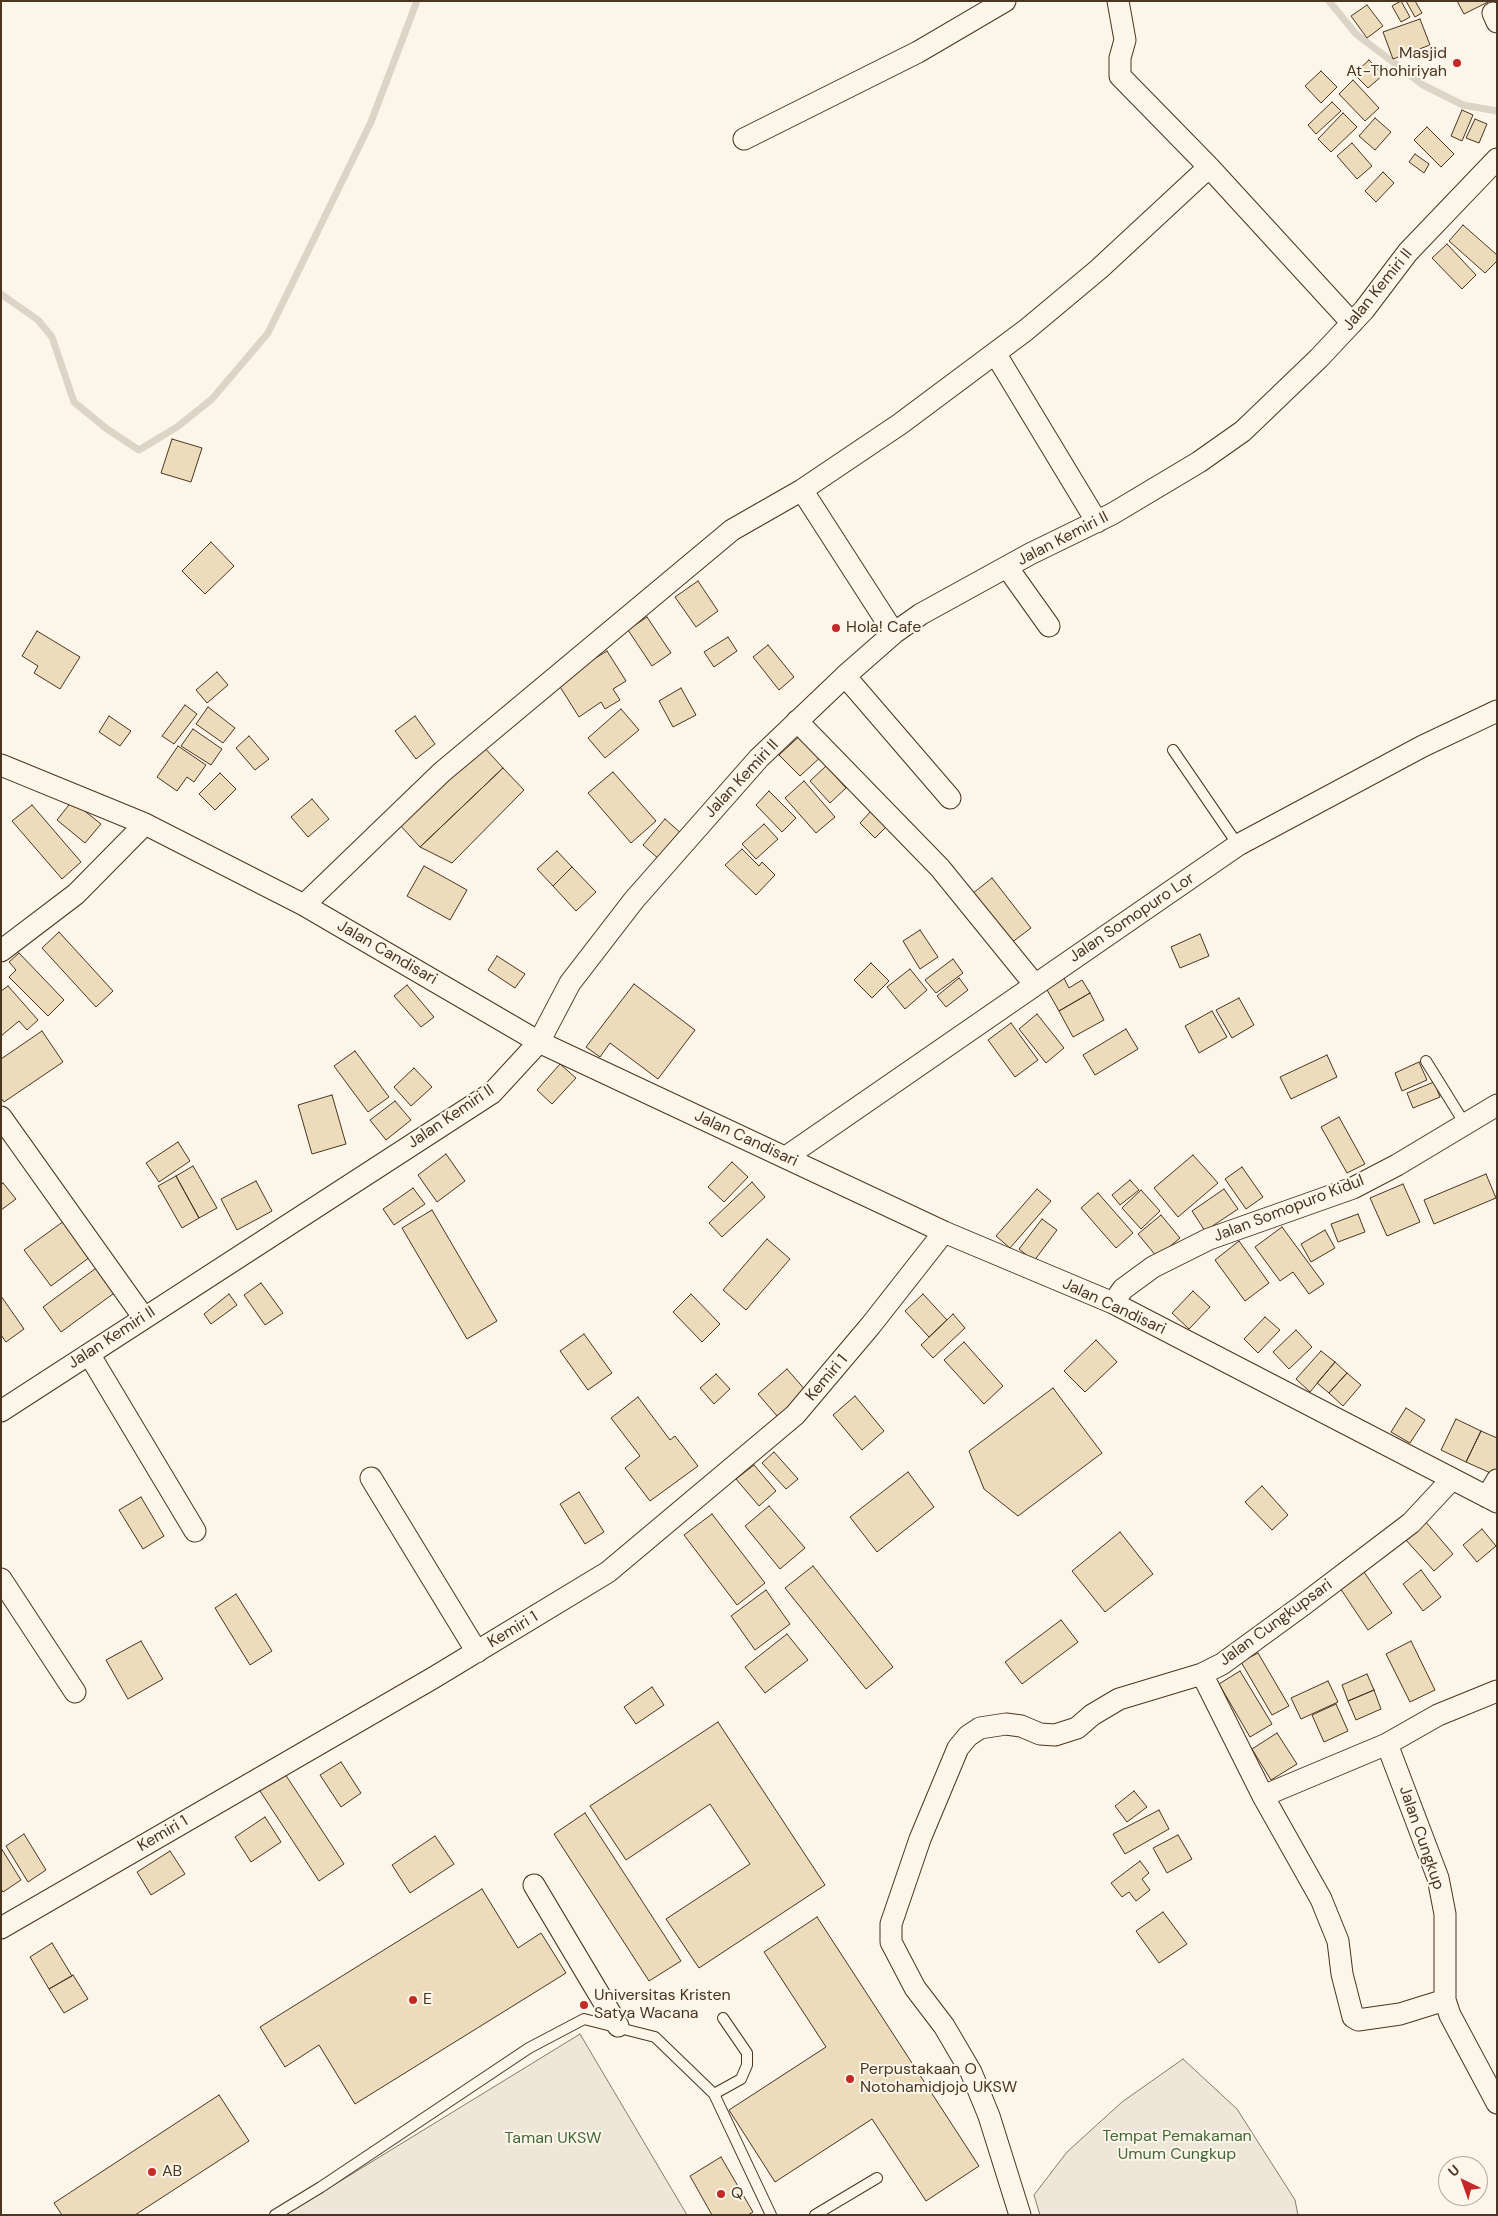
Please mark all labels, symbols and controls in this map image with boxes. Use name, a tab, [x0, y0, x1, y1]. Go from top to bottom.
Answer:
place label: Masjid At-Thohiriyah	[1346, 44, 1447, 82]
marker: Masjid At-Thohiriyah	[1451, 57, 1463, 69]
street label: Jalan Kemiri II	[1339, 245, 1417, 335]
street label: Jalan Kemiri II	[1014, 508, 1112, 570]
place label: Hola! Cafe	[846, 618, 921, 638]
marker: Hola! Cafe	[830, 622, 842, 634]
street label: Jalan Kemiri II	[701, 736, 783, 822]
street label: Jalan Somopuro Lor	[1066, 869, 1198, 967]
street label: Jalan Candisari	[334, 917, 440, 989]
street label: Jalan Kemiri II	[404, 1081, 498, 1153]
street label: Jalan Candisari	[691, 1107, 801, 1171]
street label: Jalan Somopuro Kidul	[1211, 1171, 1367, 1247]
street label: Jalan Candisari	[1059, 1275, 1169, 1339]
street label: Jalan Kemiri II	[65, 1303, 159, 1373]
street label: Kemiri 1	[802, 1351, 852, 1405]
street label: Jalan Cungkupsari	[1216, 1576, 1336, 1670]
street label: Kemiri 1	[484, 1608, 542, 1652]
street label: Jalan Cungkup	[1394, 1784, 1448, 1892]
street label: Kemiri 1	[134, 1812, 192, 1856]
place label: Universitas Kristen Satya Wacana	[594, 1986, 731, 2024]
place label: E	[423, 1990, 432, 2010]
marker: E	[407, 1994, 419, 2006]
marker: Universitas Kristen Satya Wacana	[578, 1999, 590, 2011]
place label: Perpustakaan O Notohamidjojo UKSW	[860, 2060, 1017, 2098]
marker: Perpustakaan O Notohamidjojo UKSW	[844, 2073, 856, 2085]
park label: Tempat Pemakaman Umum Cungkup	[1102, 2127, 1252, 2165]
park label: Taman UKSW	[504, 2129, 602, 2149]
north arrow	[1438, 2156, 1488, 2206]
text: U	[1444, 2161, 1463, 2180]
place label: AB	[162, 2162, 182, 2182]
marker: AB	[146, 2166, 158, 2178]
place label: Q	[731, 2184, 743, 2204]
marker: Q	[715, 2188, 727, 2200]

